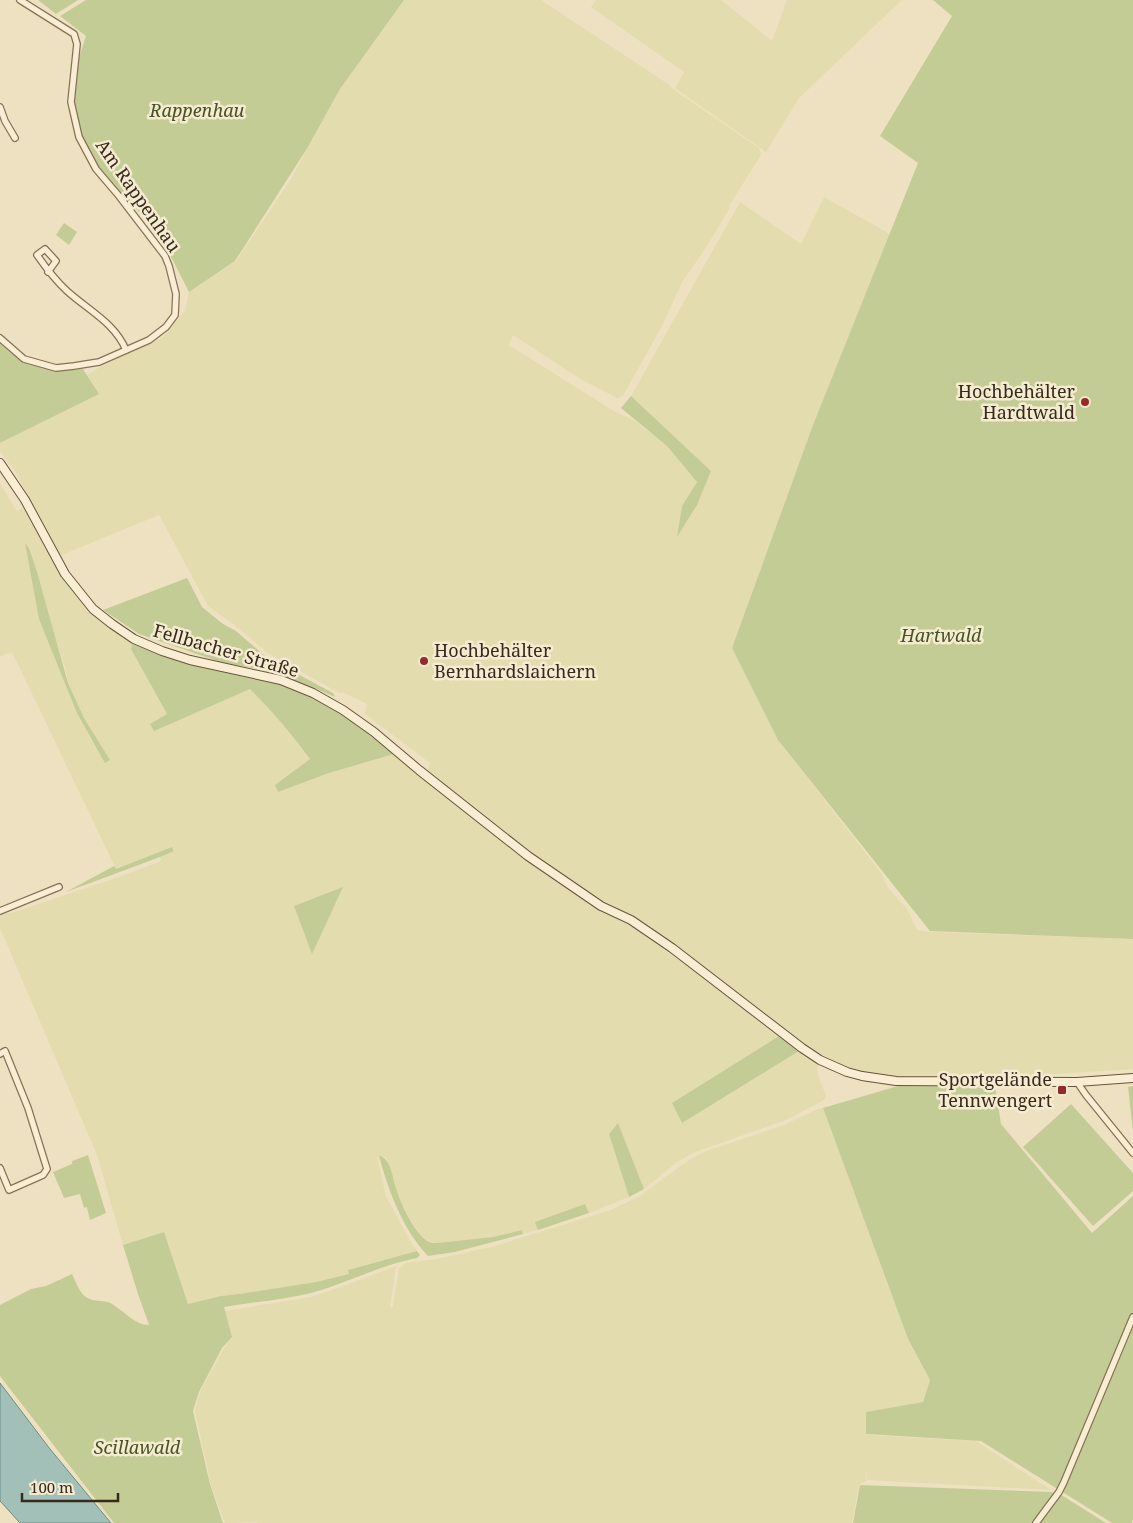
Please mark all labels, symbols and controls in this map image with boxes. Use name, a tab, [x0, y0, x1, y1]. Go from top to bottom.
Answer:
park label: Rappenhau	[149, 98, 245, 122]
street label: Am Rappenhau	[91, 134, 187, 257]
place label: Hochbehälter Hardtwald	[958, 379, 1076, 424]
marker: Hochbehälter Hardtwald	[1079, 396, 1091, 408]
street label: Fellbacher Straße	[151, 618, 302, 682]
park label: Hartwald	[900, 623, 982, 647]
place label: Hochbehälter Bernhardslaichern	[434, 638, 597, 683]
marker: Hochbehälter Bernhardslaichern	[418, 655, 430, 667]
place label: Sportgelände Tennwengert	[938, 1067, 1052, 1112]
marker: Sportgelände Tennwengert	[1056, 1084, 1068, 1096]
park label: Scillawald	[94, 1435, 181, 1459]
scale bar	[22, 1470, 119, 1502]
text: 100 m	[30, 1477, 73, 1497]

